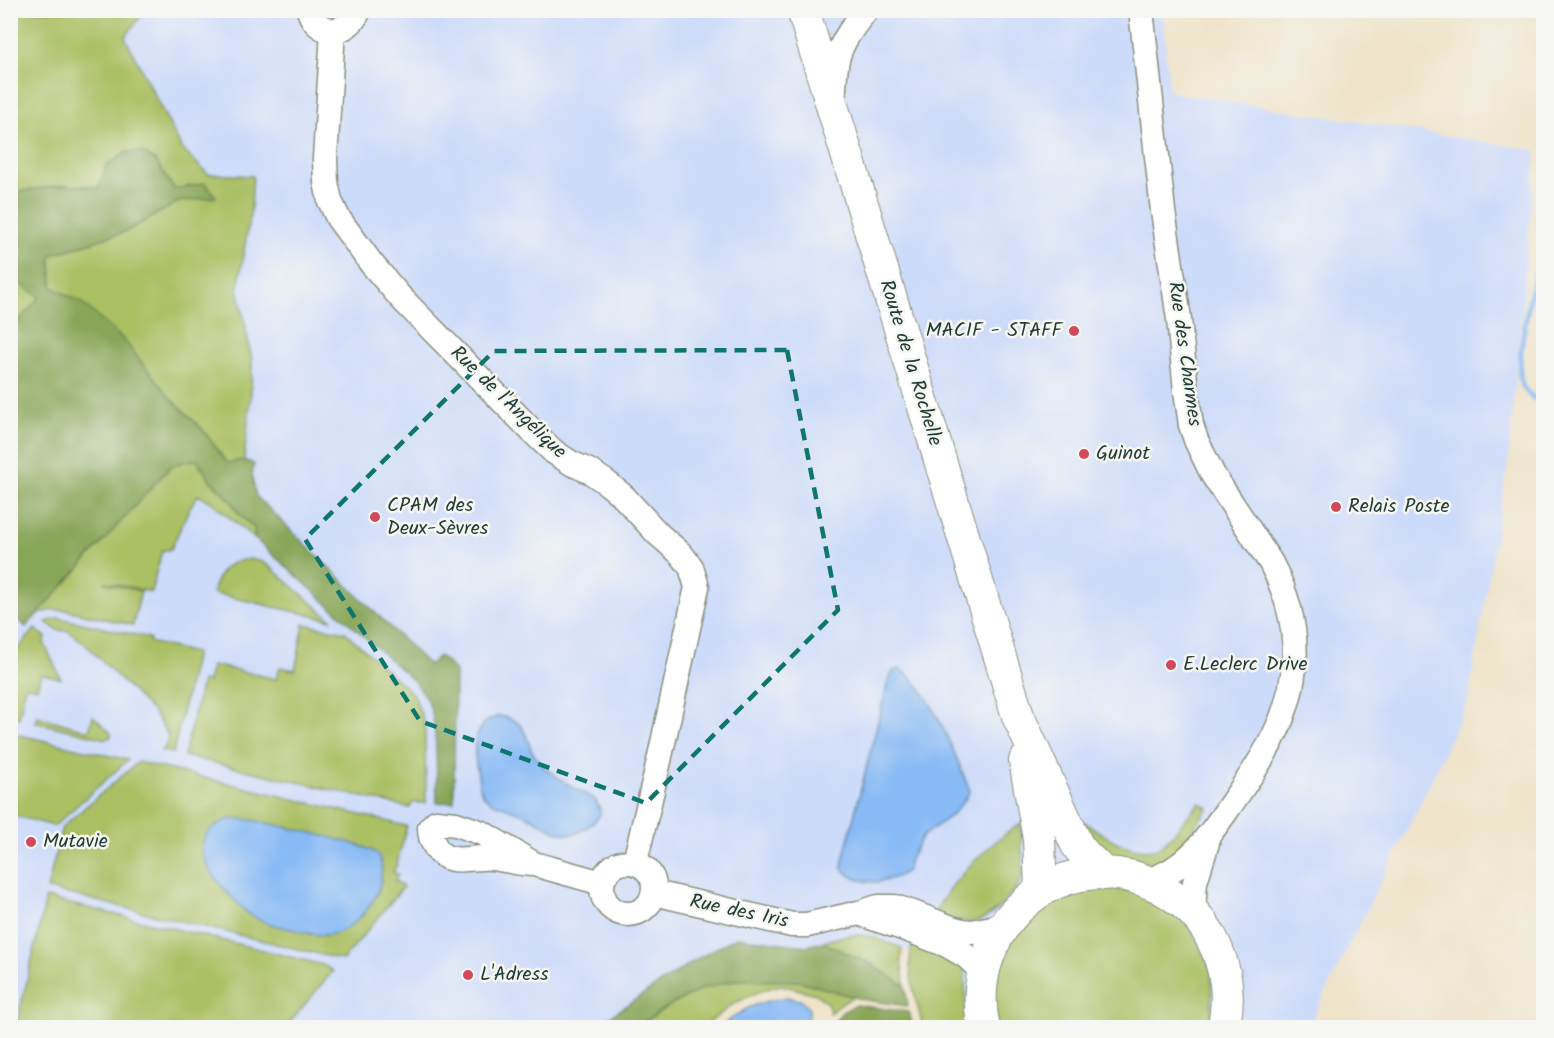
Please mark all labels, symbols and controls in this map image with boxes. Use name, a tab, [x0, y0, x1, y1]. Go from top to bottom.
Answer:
street label: Route de la Rochelle	[869, 276, 951, 450]
street label: Rue des Charmes	[1158, 279, 1210, 429]
place label: MACIF - STAFF	[926, 315, 1064, 347]
marker: MACIF - STAFF	[1067, 324, 1081, 338]
street label: Rue de l'Angélique	[442, 339, 574, 467]
place label: Guinot	[1096, 438, 1150, 470]
marker: Guinot	[1077, 447, 1091, 461]
place label: CPAM des Deux-Sèvres	[387, 490, 489, 545]
place label: Relais Poste	[1348, 491, 1449, 523]
marker: Relais Poste	[1329, 500, 1343, 514]
marker: CPAM des Deux-Sèvres	[368, 510, 382, 524]
place label: E.Leclerc Drive	[1183, 649, 1307, 681]
marker: E.Leclerc Drive	[1164, 658, 1178, 672]
place label: Mutavie	[43, 826, 108, 858]
marker: Mutavie	[24, 835, 38, 849]
street label: Rue des Iris	[687, 886, 792, 938]
place label: L'Adress	[480, 959, 549, 991]
marker: L'Adress	[461, 968, 475, 982]

